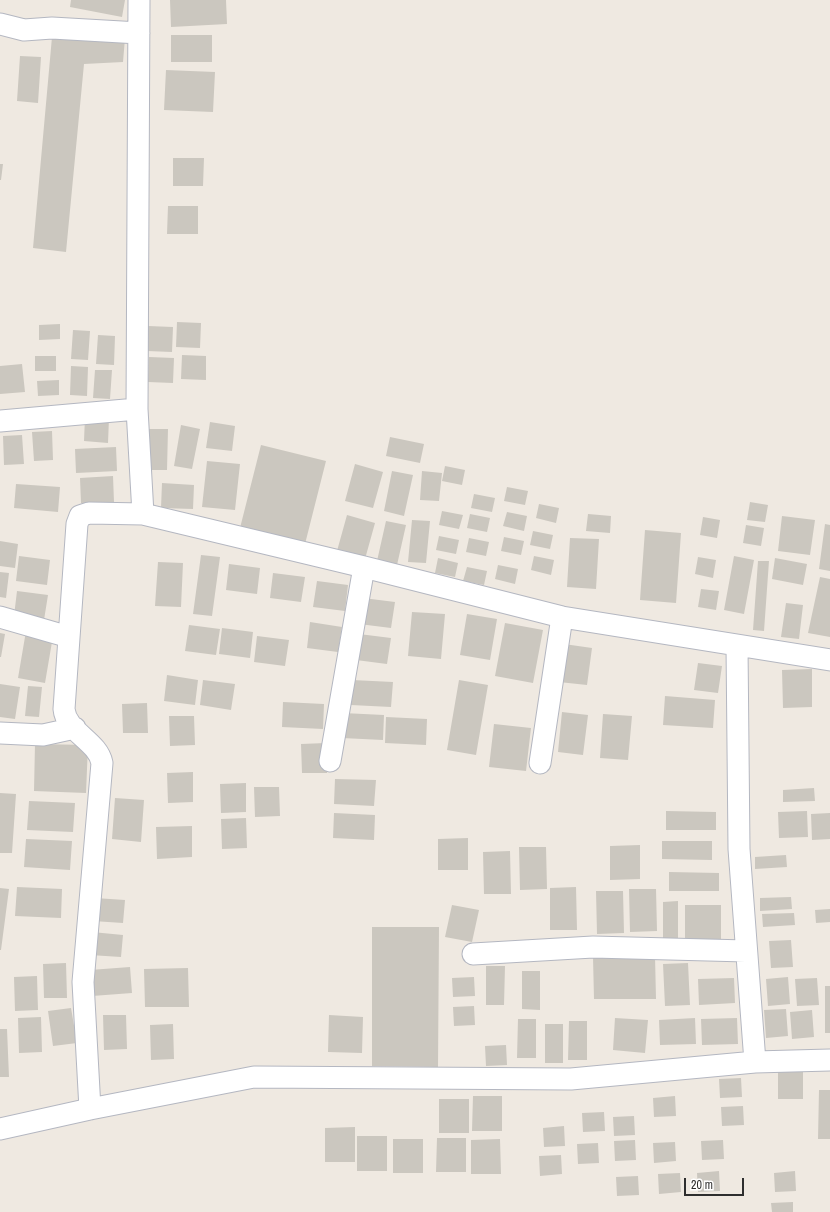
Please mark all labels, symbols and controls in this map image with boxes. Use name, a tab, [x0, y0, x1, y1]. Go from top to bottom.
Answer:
scale bar	[686, 1170, 746, 1196]
text: 20 m	[691, 1177, 713, 1193]

